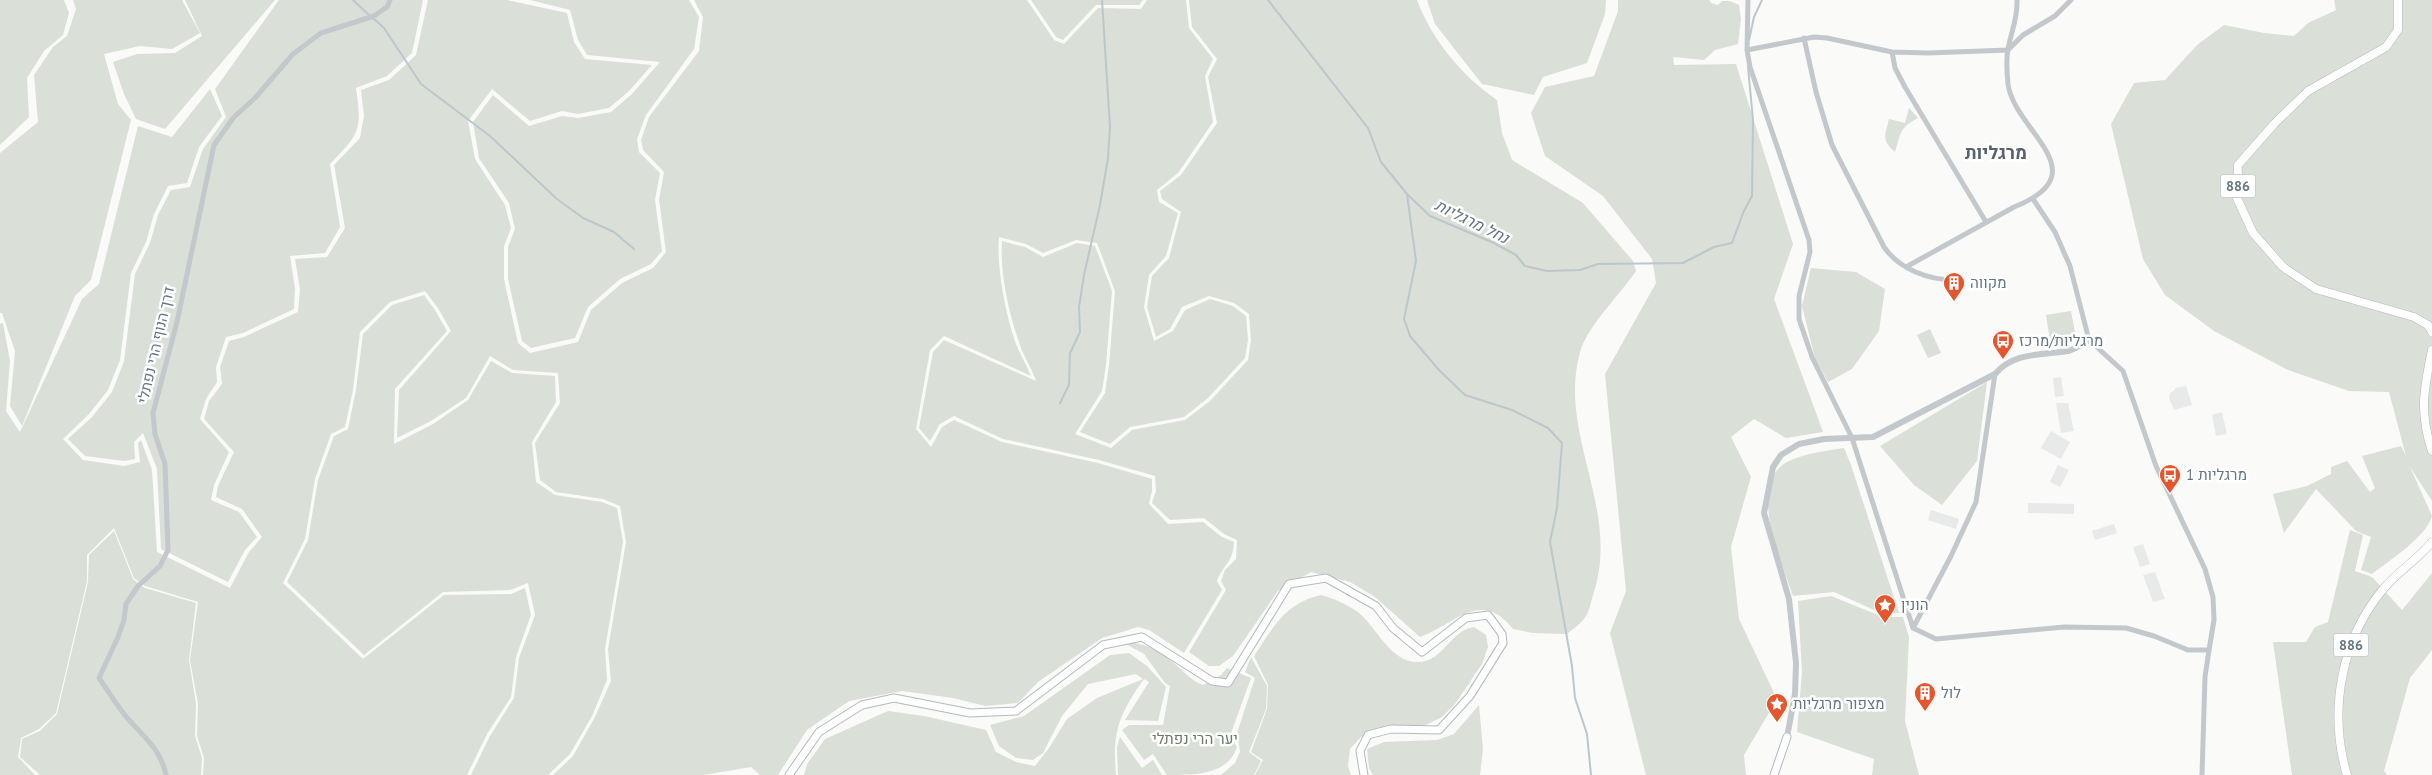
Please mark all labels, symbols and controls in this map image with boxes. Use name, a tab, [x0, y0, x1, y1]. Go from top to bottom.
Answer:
district label: מרגליות	[1965, 141, 2027, 164]
road number: 886	[2220, 175, 2256, 198]
water label: נחל מרגליות	[1432, 194, 1513, 248]
building icon: מקווה	[1942, 271, 1966, 302]
place label: מקווה	[1970, 273, 2007, 292]
street label: דרך הנוף הרי נפתלי	[133, 284, 178, 405]
bus stop icon: מרגליות/מרכז	[1991, 329, 2015, 360]
place label: מרגליות/מרכז	[2019, 331, 2103, 350]
bus stop icon: מרגליות 1	[2158, 463, 2182, 494]
place label: מרגליות 1	[2186, 465, 2247, 484]
place icon: הונין	[1873, 593, 1897, 624]
place label: הונין	[1901, 595, 1929, 614]
road number: 886	[2334, 634, 2368, 656]
building icon: לול	[1913, 681, 1937, 712]
place label: לול	[1941, 683, 1961, 702]
place icon: מצפור מרגליות	[1765, 692, 1789, 723]
place label: מצפור מרגליות	[1793, 694, 1885, 713]
park label: יער הרי נפתלי	[1152, 729, 1238, 748]

